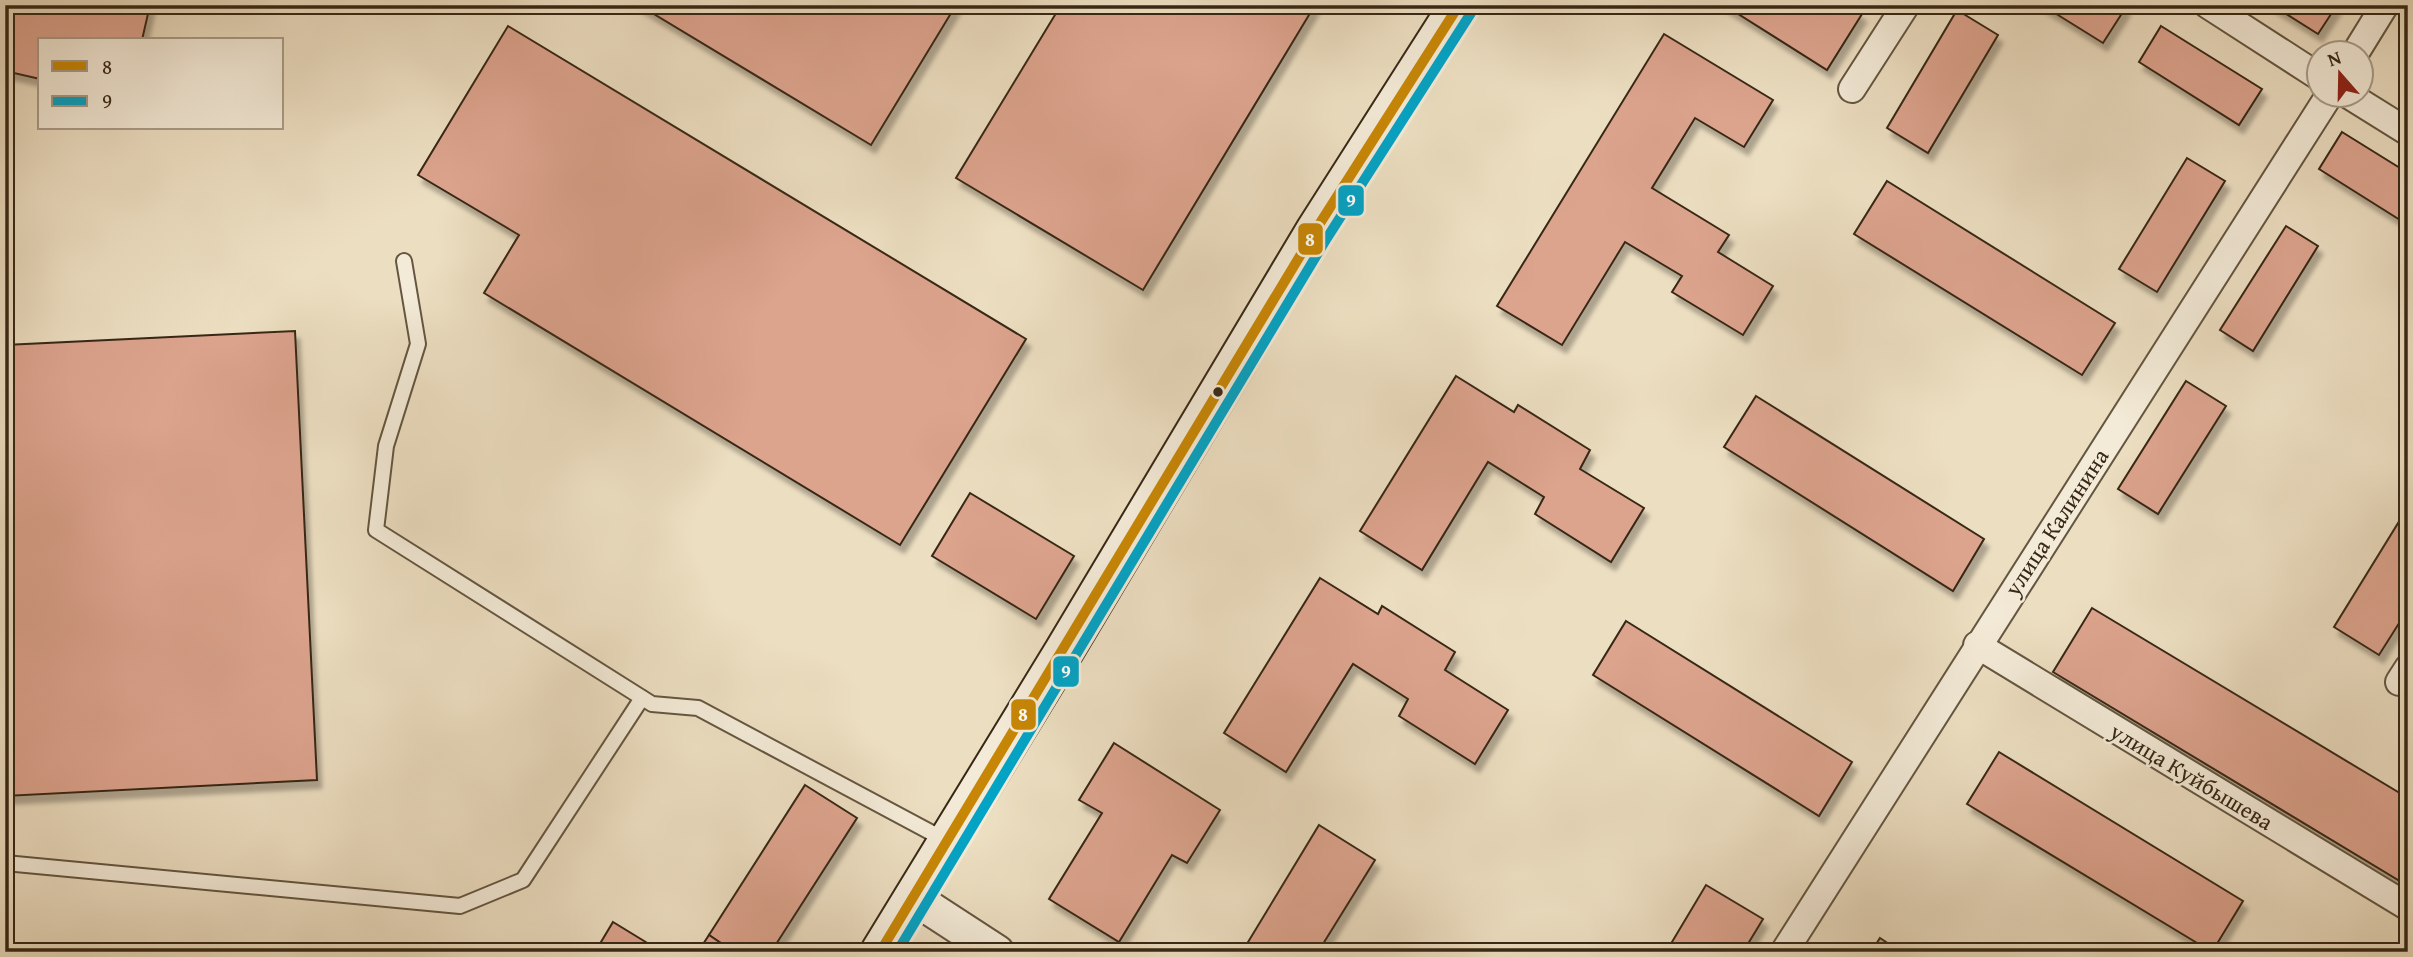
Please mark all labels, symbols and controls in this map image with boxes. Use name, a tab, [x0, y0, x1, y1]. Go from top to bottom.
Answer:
legend	[38, 38, 284, 130]
north arrow	[2304, 38, 2374, 108]
text: N	[2323, 43, 2345, 73]
text: 8	[102, 51, 112, 82]
text: 9	[102, 85, 112, 116]
line badge: 9	[1337, 184, 1365, 217]
text: 9	[1346, 186, 1356, 214]
line badge: 8	[1297, 222, 1324, 256]
text: 8	[1305, 225, 1315, 253]
unlabelled marker	[1211, 385, 1225, 399]
street label: улица Калинина	[1995, 442, 2116, 603]
line badge: 9	[1052, 655, 1080, 688]
text: 9	[1061, 657, 1071, 685]
line badge: 8	[1010, 698, 1037, 731]
text: 8	[1018, 700, 1028, 728]
street label: улица Куйбышева	[2103, 714, 2280, 838]

